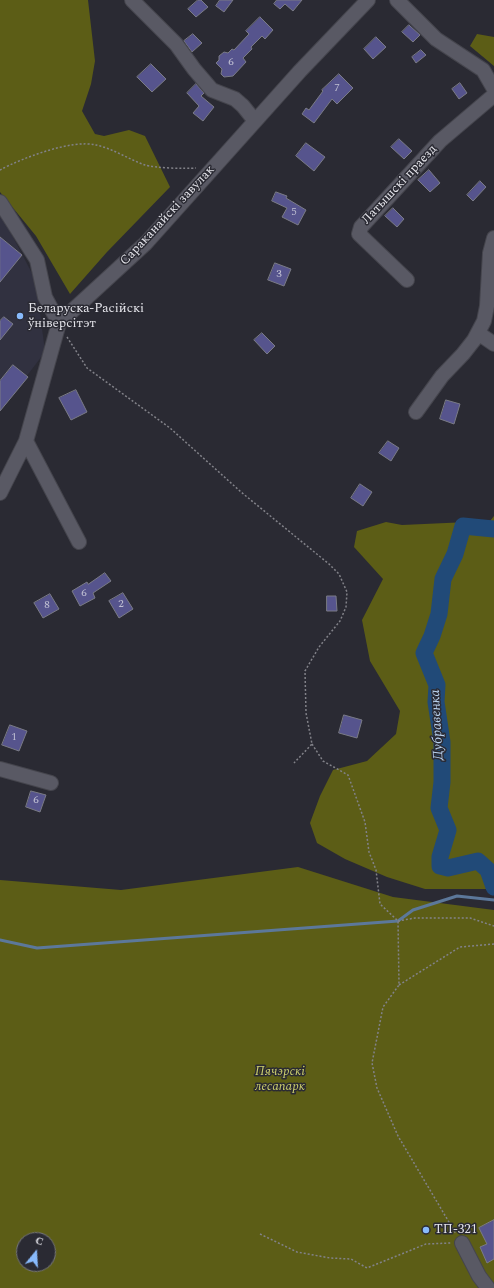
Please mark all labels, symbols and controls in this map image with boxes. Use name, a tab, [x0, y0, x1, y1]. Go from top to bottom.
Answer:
house number: 6	[228, 56, 234, 70]
house number: 7	[334, 82, 340, 96]
street label: Латышскі праезд	[359, 142, 441, 228]
street label: Сараканайскі завулак	[117, 163, 219, 269]
house number: 5	[291, 206, 297, 220]
house number: 3	[276, 268, 282, 282]
place label: Беларуска-Расійскі ўніверсітэт	[28, 301, 144, 332]
marker: Беларуска-Расійскі ўніверсітэт	[15, 311, 25, 321]
house number: 6	[81, 587, 87, 601]
house number: 2	[118, 598, 124, 612]
house number: 8	[44, 599, 50, 613]
water label: Дубравенка	[428, 689, 448, 761]
house number: 1	[11, 731, 17, 745]
house number: 6	[33, 794, 39, 808]
park label: Пячэрскі лесапарк	[255, 1064, 305, 1095]
place label: ТП-321	[434, 1222, 477, 1238]
marker: ТП-321	[421, 1225, 431, 1235]
north arrow	[16, 1232, 56, 1272]
text: С	[33, 1232, 46, 1250]

